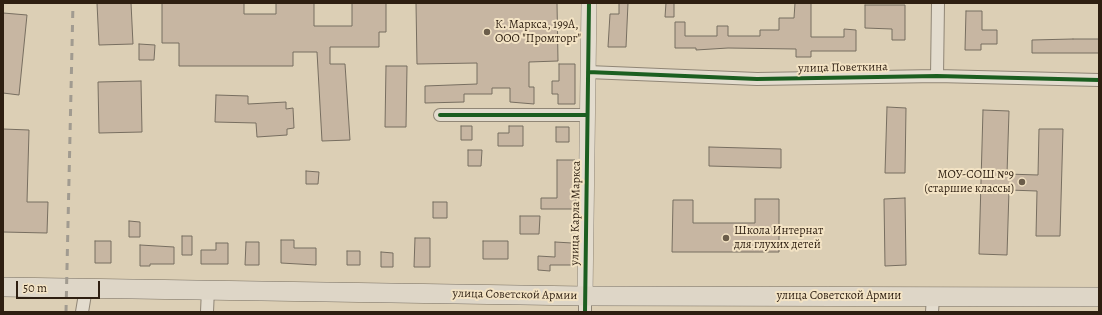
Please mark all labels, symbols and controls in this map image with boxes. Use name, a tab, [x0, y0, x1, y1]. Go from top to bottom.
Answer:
place label: К. Маркса, 199А, ООО "Промторг"	[495, 18, 581, 46]
marker: К. Маркса, 199А, ООО "Промторг"	[482, 27, 492, 37]
street label: улица Поветкина	[798, 60, 888, 76]
street label: улица Карла Маркса	[568, 161, 584, 265]
place label: МОУ-СОШ №9 (старшие классы)	[924, 168, 1014, 196]
marker: МОУ-СОШ №9 (старшие классы)	[1017, 177, 1027, 187]
place label: Школа Интернат для глухих детей	[734, 224, 823, 252]
marker: Школа Интернат для глухих детей	[721, 233, 731, 243]
scale bar	[18, 273, 102, 299]
text: 50 m	[23, 280, 47, 296]
street label: улица Советской Армии	[453, 287, 577, 303]
street label: улица Советской Армии	[777, 289, 901, 303]

